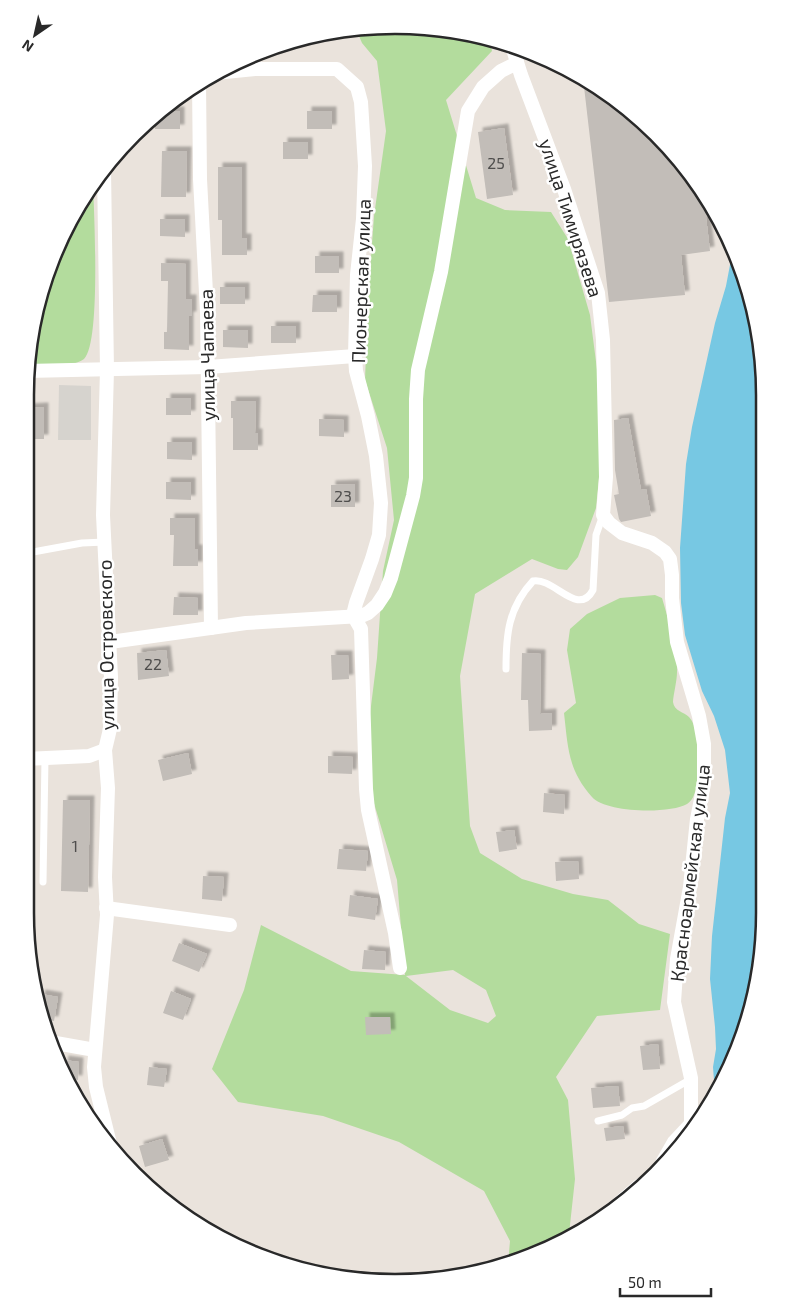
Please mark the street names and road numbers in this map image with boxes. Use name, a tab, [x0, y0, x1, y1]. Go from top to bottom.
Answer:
street label: улица Тимирязева	[534, 136, 608, 300]
street label: Пионерская улица	[346, 198, 376, 364]
street label: улица Чапаева	[194, 289, 220, 421]
street label: улица Островского	[93, 559, 119, 731]
street label: Красноармейская улица	[665, 763, 715, 983]

